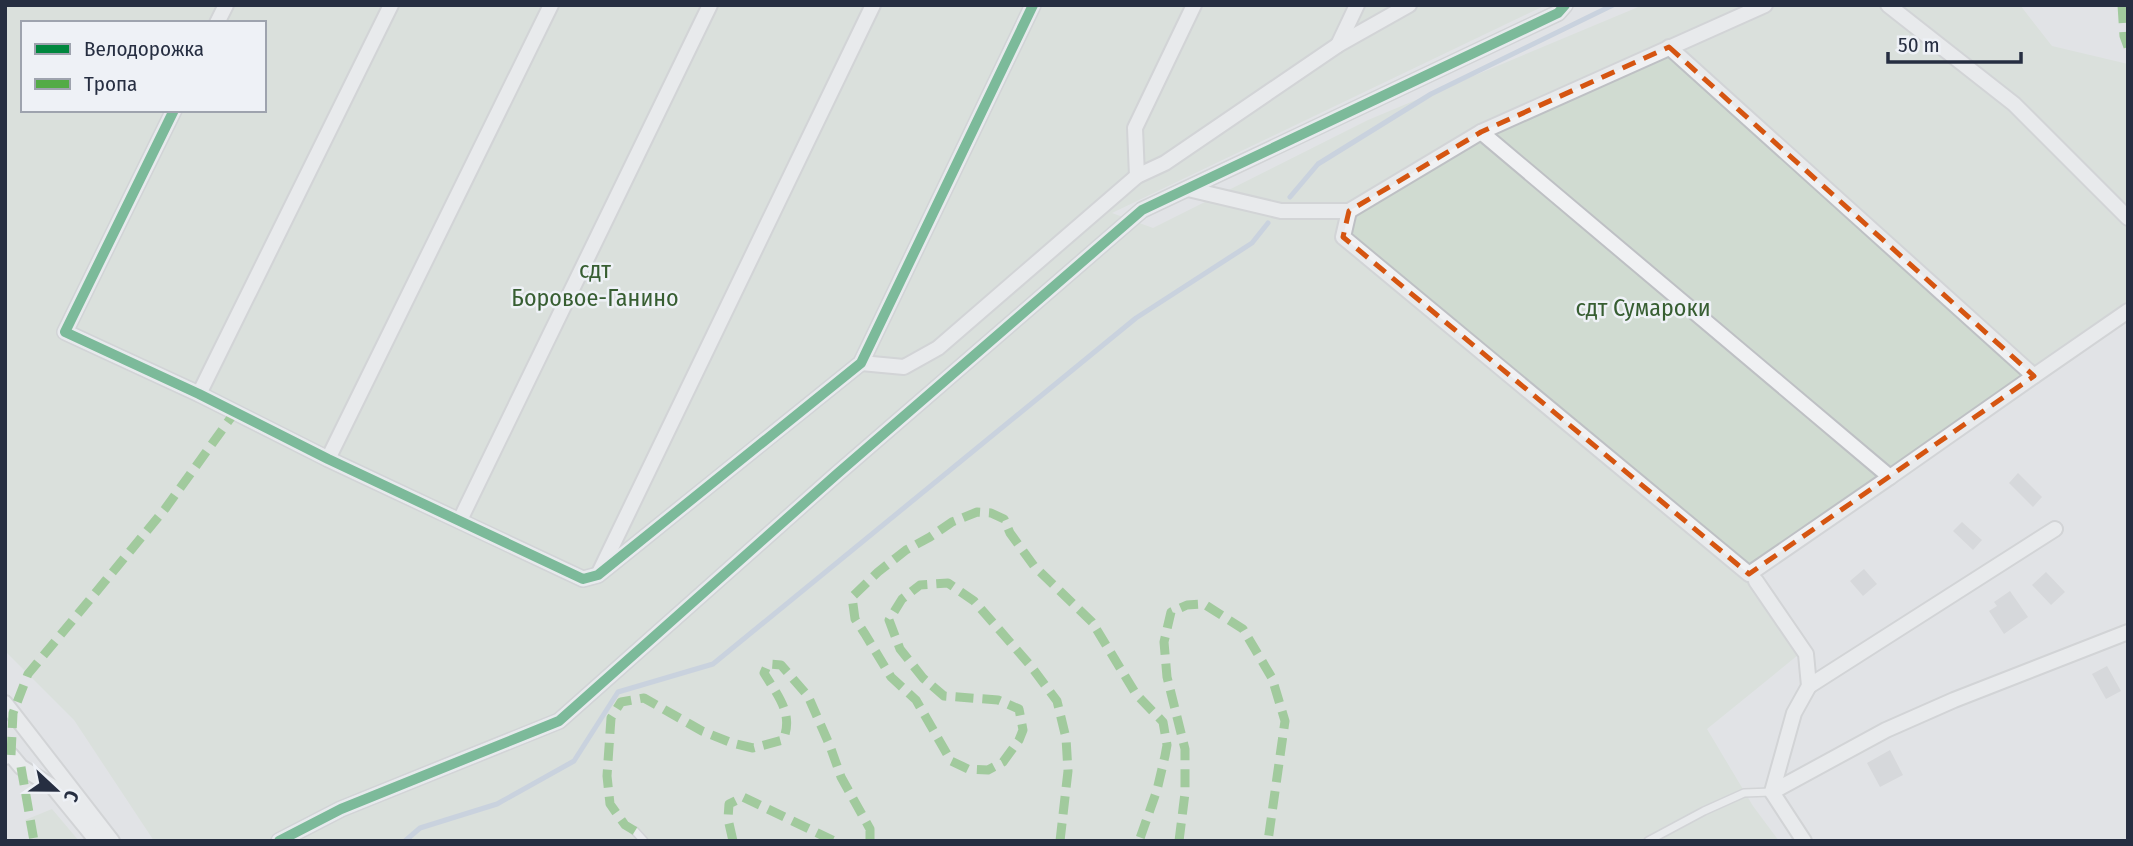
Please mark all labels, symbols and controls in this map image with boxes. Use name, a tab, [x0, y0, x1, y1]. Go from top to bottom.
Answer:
legend	[21, 21, 266, 112]
scale bar	[1888, 21, 2021, 65]
text: 50 m	[1898, 32, 1940, 58]
text: Велодорожка	[84, 36, 204, 62]
text: Тропа	[84, 71, 137, 97]
park label: сдт Боровое-Ганино	[511, 256, 679, 312]
park label: сдт Сумароки	[1575, 294, 1711, 322]
north arrow	[21, 755, 91, 825]
text: С	[59, 787, 84, 805]

